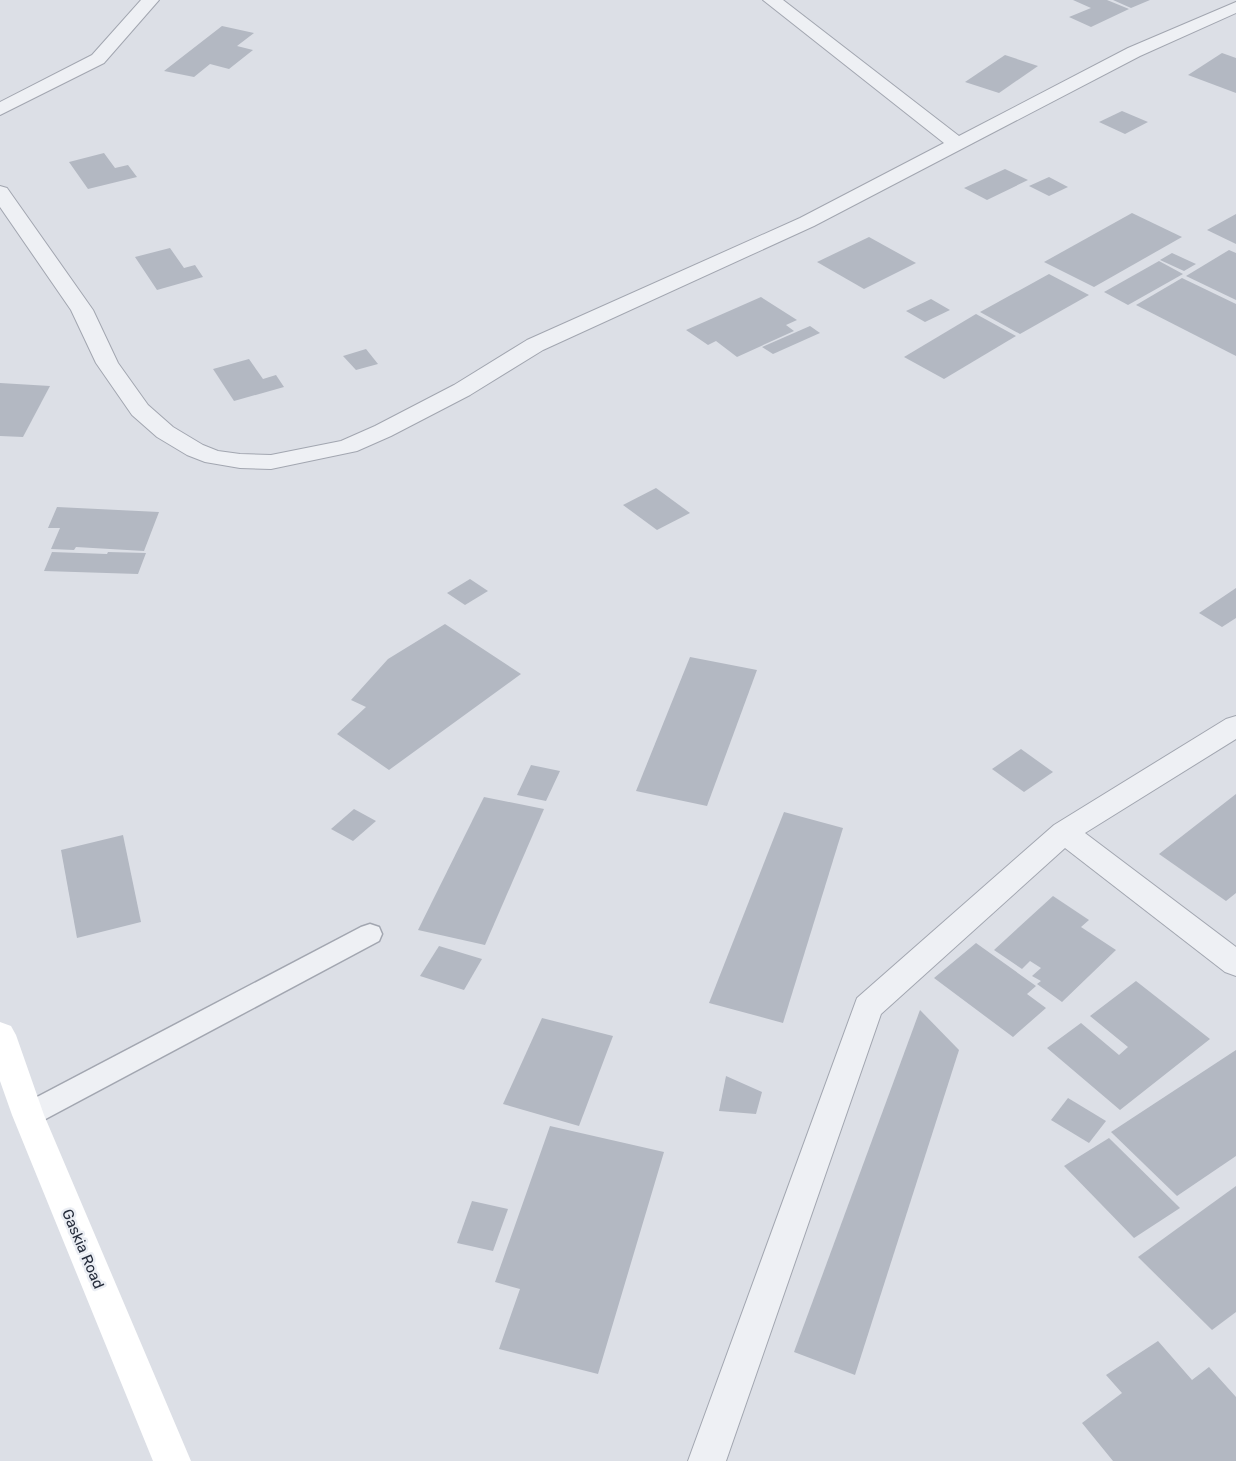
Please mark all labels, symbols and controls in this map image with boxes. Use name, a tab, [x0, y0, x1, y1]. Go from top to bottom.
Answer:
street label: Gaskia Road	[58, 1206, 108, 1292]

